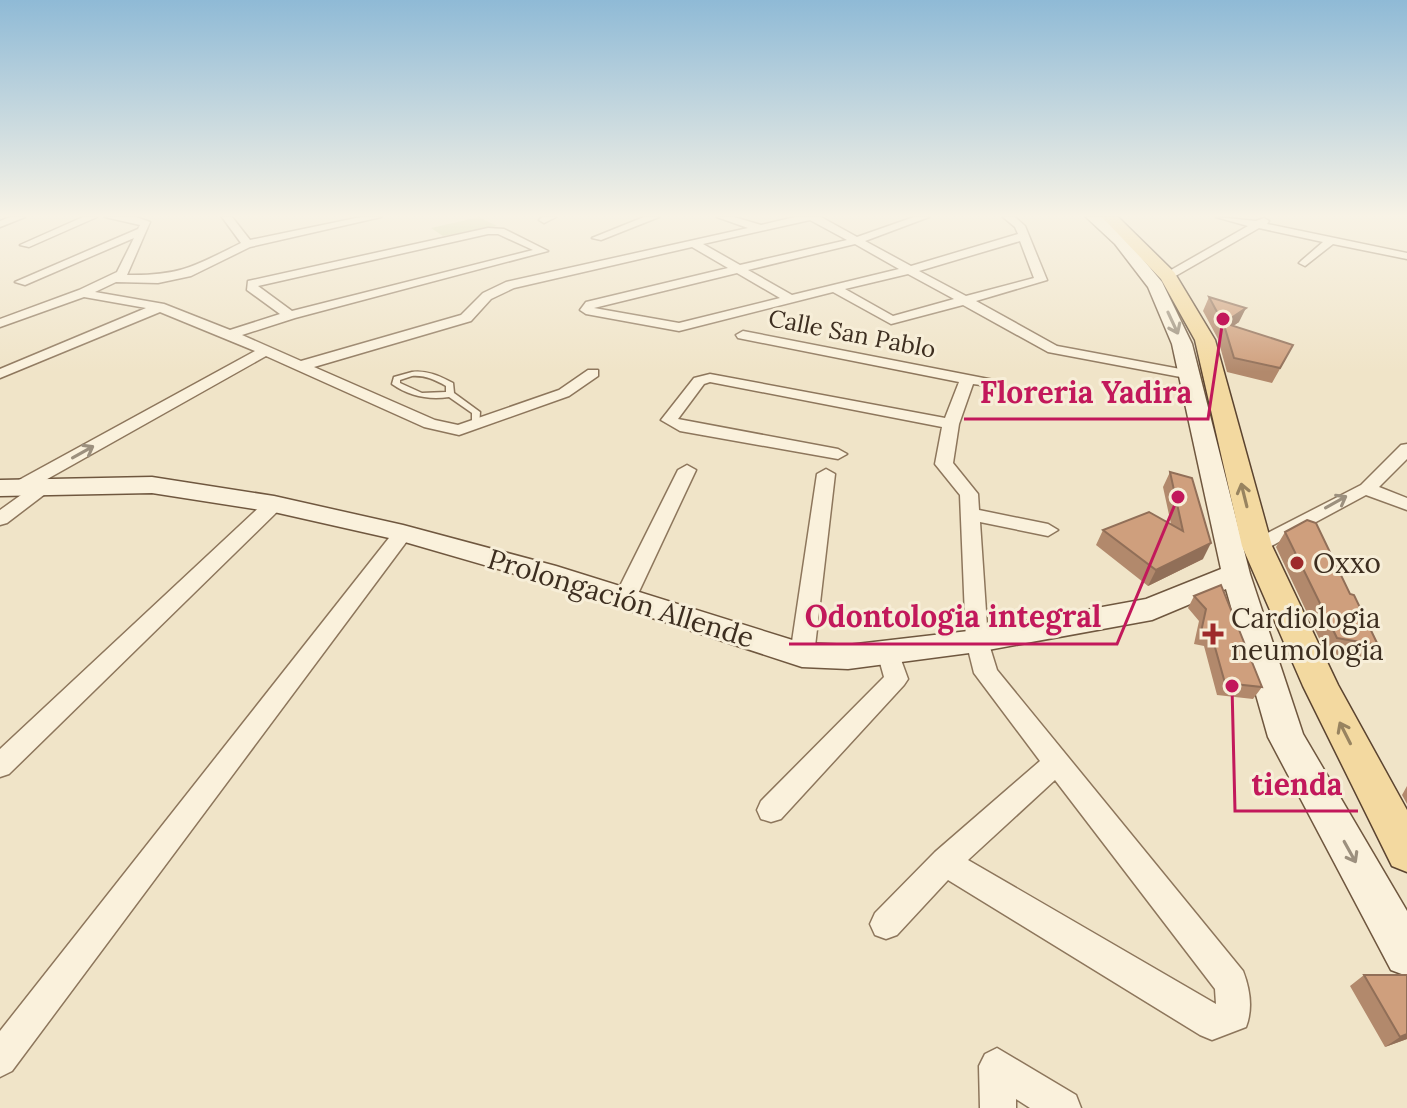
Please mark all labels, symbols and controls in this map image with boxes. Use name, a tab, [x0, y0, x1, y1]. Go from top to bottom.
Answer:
street label: Calle San Pablo	[766, 302, 938, 365]
one-way arrow	[1166, 310, 1181, 334]
callout: Floreria Yadira	[964, 365, 1208, 419]
text: Floreria Yadira	[980, 373, 1193, 411]
one-way arrow	[70, 444, 94, 459]
one-way arrow	[1235, 482, 1250, 508]
one-way arrow	[1324, 494, 1347, 510]
street label: Prolongación Allende	[483, 540, 759, 656]
place label: Oxxo	[1313, 545, 1381, 581]
marker: Oxxo	[1288, 554, 1306, 572]
callout: Odontologia integral	[789, 590, 1117, 644]
text: Odontologia integral	[805, 597, 1101, 636]
place label: Cardiologia neumologia	[1231, 600, 1384, 668]
marker: Cardiologia neumologia	[1202, 623, 1224, 645]
one-way arrow	[1337, 722, 1353, 745]
callout: tienda	[1235, 757, 1358, 811]
text: tienda	[1251, 765, 1343, 803]
one-way arrow	[1343, 839, 1358, 863]

